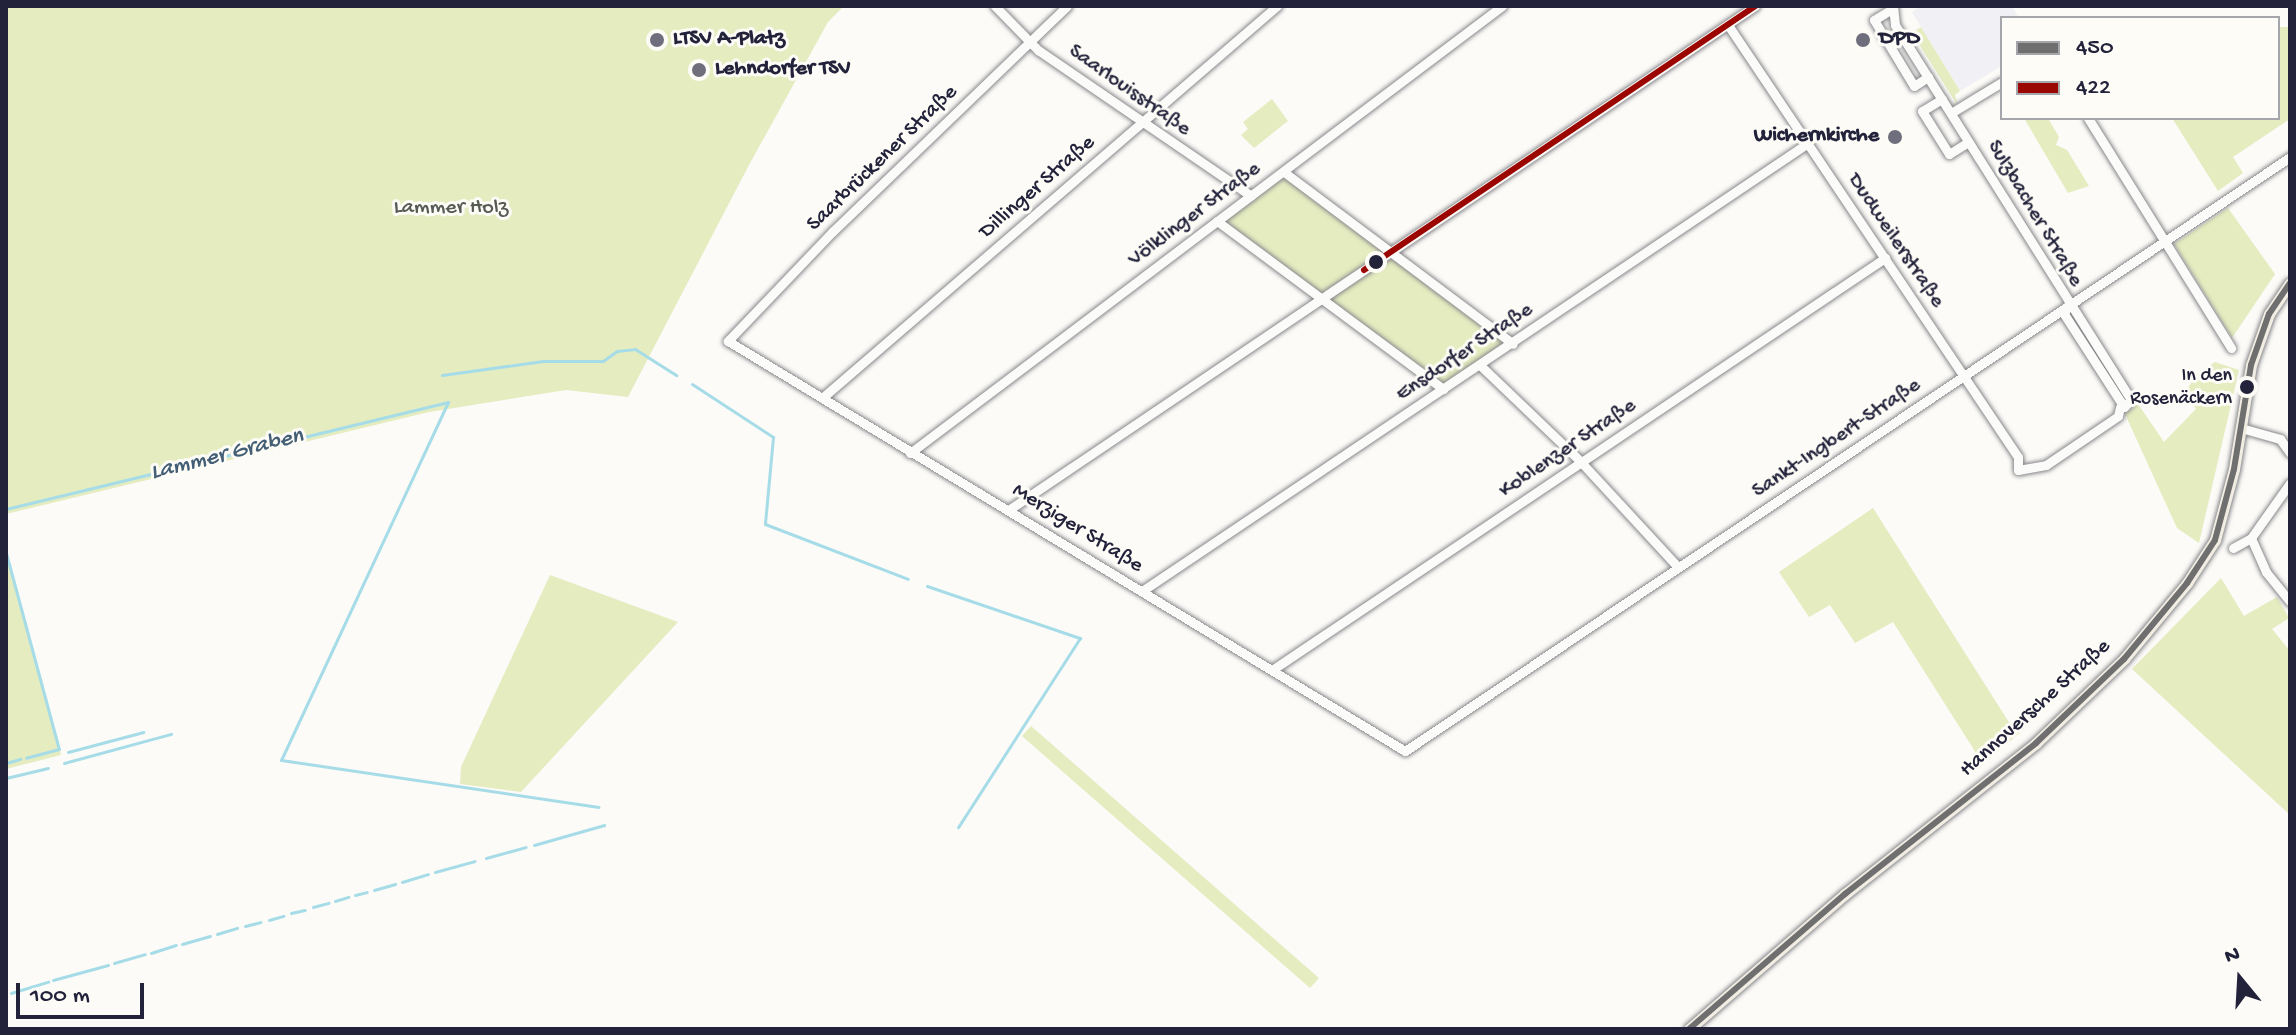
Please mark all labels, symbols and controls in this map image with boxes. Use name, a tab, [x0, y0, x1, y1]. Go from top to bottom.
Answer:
legend	[2000, 16, 2280, 120]
place label: LTSV A-Platz	[673, 27, 785, 53]
place label: DPD	[1879, 27, 1920, 53]
marker: LTSV A-Platz	[648, 31, 666, 49]
marker: DPD	[1854, 31, 1872, 49]
text: 450	[2076, 34, 2114, 63]
street label: Saarlouisstraße	[1063, 39, 1195, 143]
place label: Lehndorfer TSV	[715, 57, 851, 83]
marker: Lehndorfer TSV	[690, 61, 708, 79]
text: 422	[2076, 74, 2111, 103]
street label: Saarbrückener Straße	[802, 80, 964, 238]
place label: Wichernkirche	[1754, 124, 1879, 150]
marker: Wichernkirche	[1886, 128, 1904, 146]
street label: Dillinger Straße	[975, 131, 1101, 245]
street label: Sulzbacher Straße	[1980, 136, 2088, 292]
street label: Völklinger Straße	[1124, 157, 1266, 273]
street label: Dudweilerstraße	[1840, 169, 1950, 313]
park label: Lammer Holz	[394, 196, 508, 222]
unlabelled marker	[1368, 254, 1384, 270]
street label: Ensdorfer Straße	[1392, 298, 1538, 408]
place label: In den Rosenäckern	[2130, 364, 2232, 411]
street label: Sankt-Ingbert-Straße	[1748, 373, 1926, 505]
marker: In den Rosenäckern	[2239, 379, 2255, 395]
street label: Koblenzer Straße	[1494, 393, 1642, 505]
water label: Lammer Graben	[148, 422, 306, 488]
street label: Merziger Straße	[1007, 478, 1147, 580]
street label: Hannoversche Straße	[1955, 634, 2117, 784]
north arrow	[2200, 939, 2280, 1019]
text: N	[2222, 942, 2243, 971]
scale bar	[20, 967, 148, 1017]
text: 100 m	[30, 982, 90, 1011]

